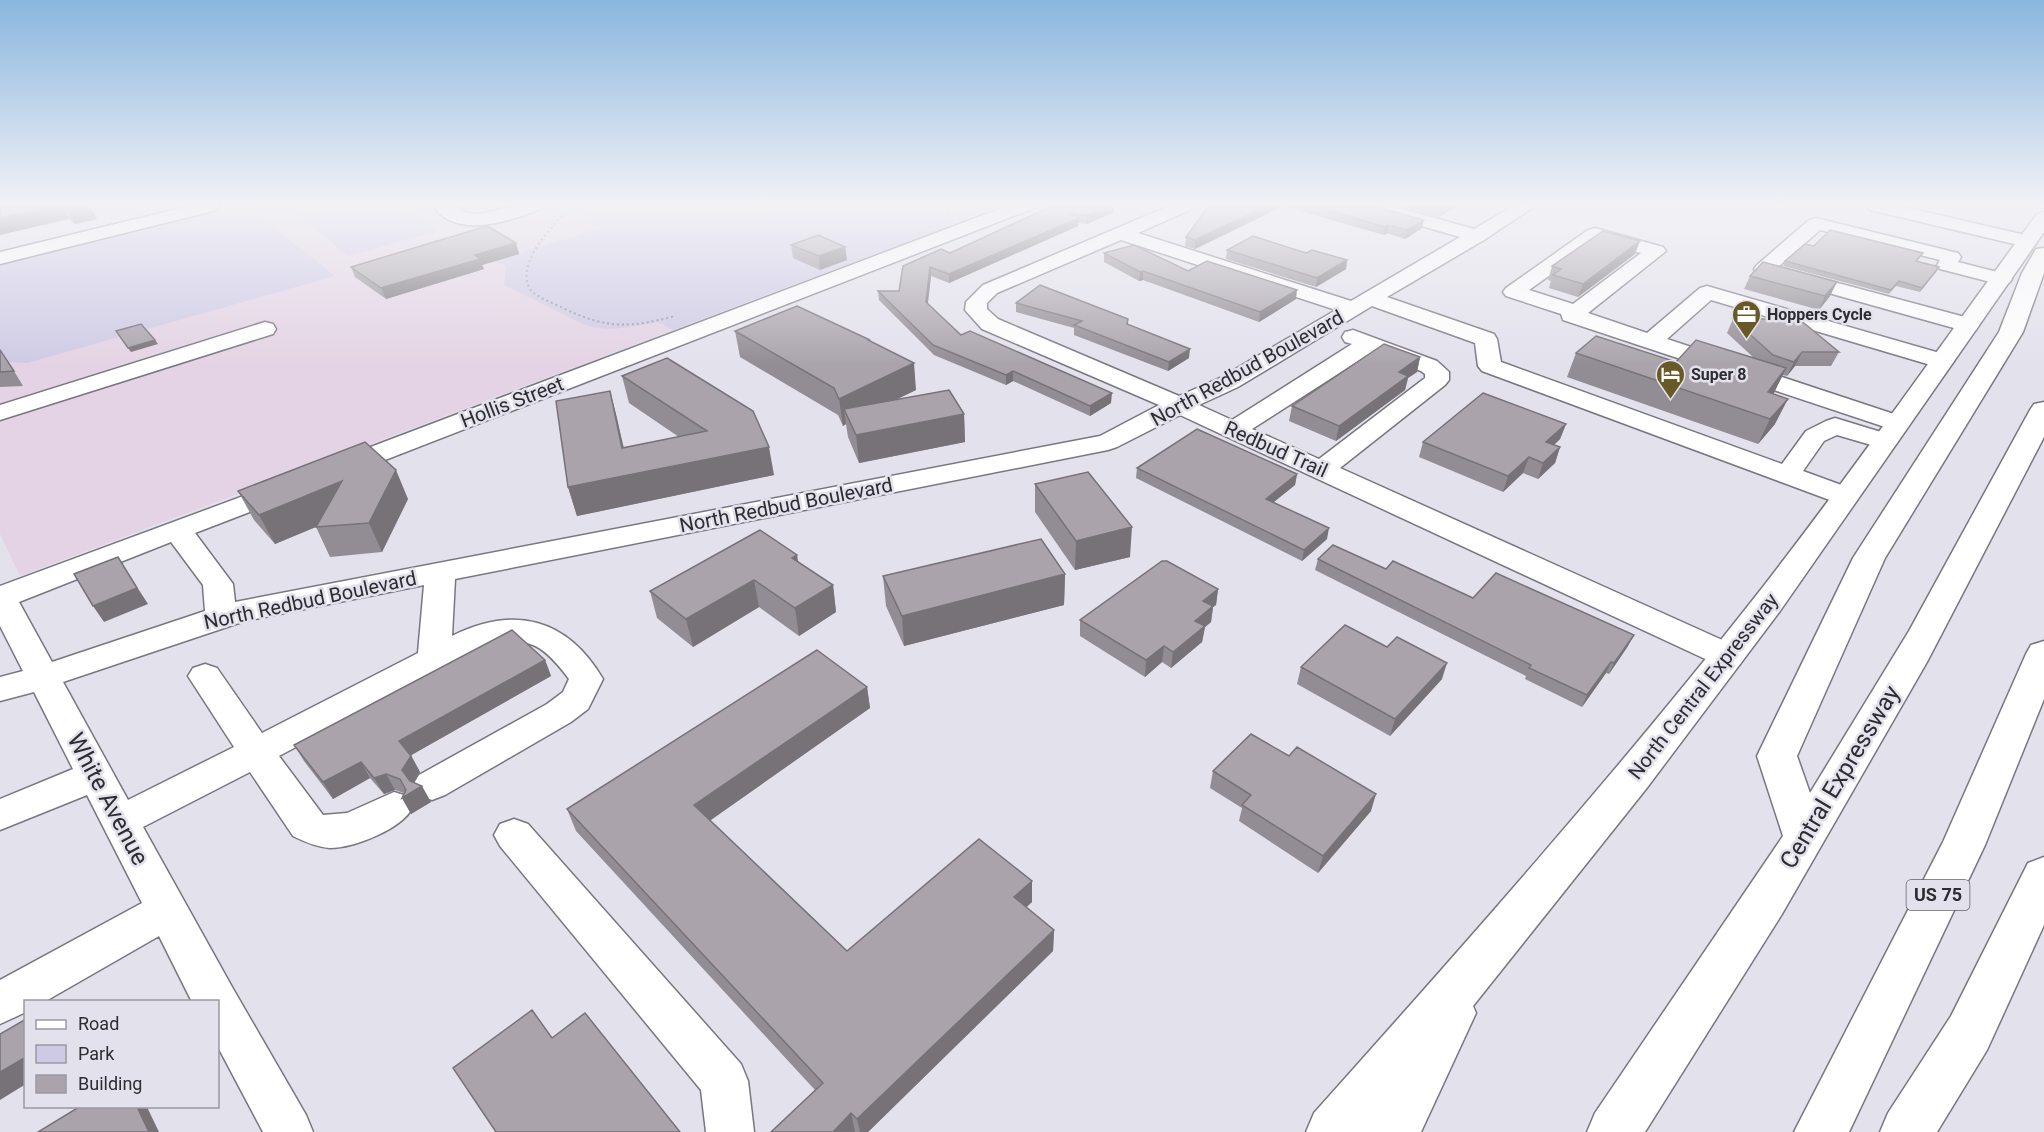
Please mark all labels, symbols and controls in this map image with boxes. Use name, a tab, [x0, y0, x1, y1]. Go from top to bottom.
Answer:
office icon: Hoppers Cycle	[1730, 298, 1762, 340]
street label: North Redbud Boulevard	[1146, 305, 1348, 431]
place label: Hoppers Cycle	[1767, 305, 1872, 324]
hotel icon: Super 8	[1654, 358, 1686, 400]
place label: Super 8	[1691, 365, 1746, 384]
street label: Hollis Street	[457, 371, 567, 433]
street label: Redbud Trail	[1221, 416, 1331, 482]
street label: North Redbud Boulevard	[677, 473, 895, 537]
street label: North Redbud Boulevard	[202, 566, 418, 634]
street label: North Central Expressway	[1623, 588, 1783, 784]
street label: Central Expressway	[1774, 680, 1906, 874]
street label: White Avenue	[62, 728, 154, 870]
road number: US 75	[1906, 880, 1970, 910]
legend	[24, 1000, 219, 1108]
text: Road	[78, 1013, 119, 1034]
text: Park	[78, 1043, 115, 1064]
text: Building	[78, 1073, 142, 1094]

